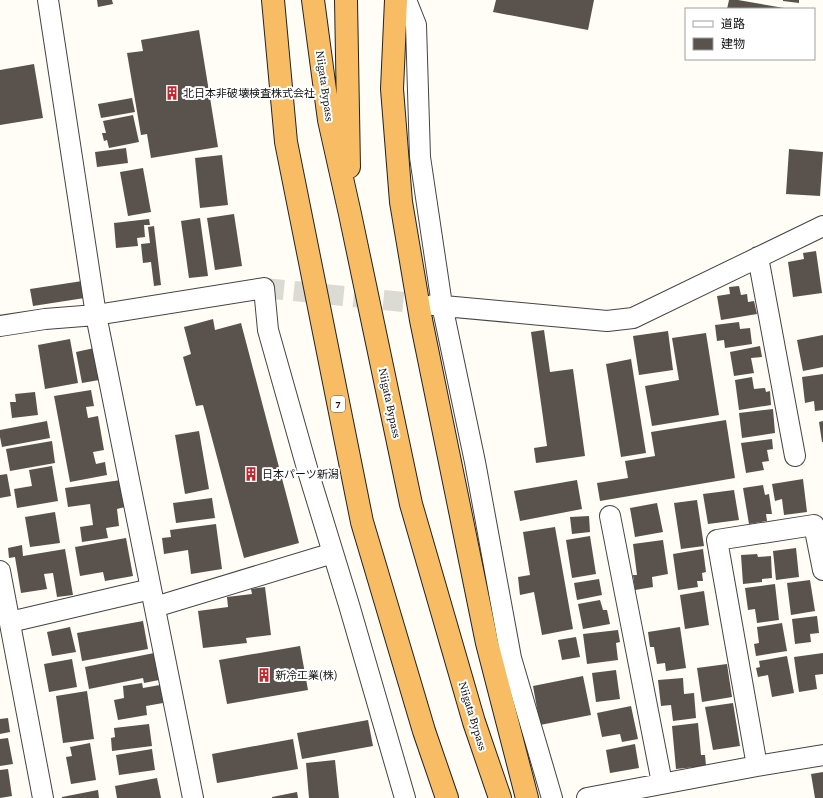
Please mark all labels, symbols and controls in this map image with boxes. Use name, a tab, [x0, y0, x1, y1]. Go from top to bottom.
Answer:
legend	[685, 8, 815, 60]
text: 道路	[721, 16, 745, 32]
text: 建物	[721, 36, 745, 52]
street label: Niigata Bypass	[312, 50, 337, 123]
building icon: 北日本非破壊検査株式会社	[164, 85, 180, 101]
place label: 北日本非破壊検査株式会社	[183, 86, 315, 101]
street label: Niigata Bypass	[375, 367, 404, 440]
road number: 7	[331, 396, 345, 412]
building icon: 日本パーツ新潟	[243, 466, 259, 482]
place label: 日本パーツ新潟	[262, 467, 339, 482]
building icon: 新冷工業(株)	[256, 667, 272, 683]
place label: 新冷工業(株)	[275, 668, 337, 683]
street label: Niigata Bypass	[455, 680, 490, 753]

